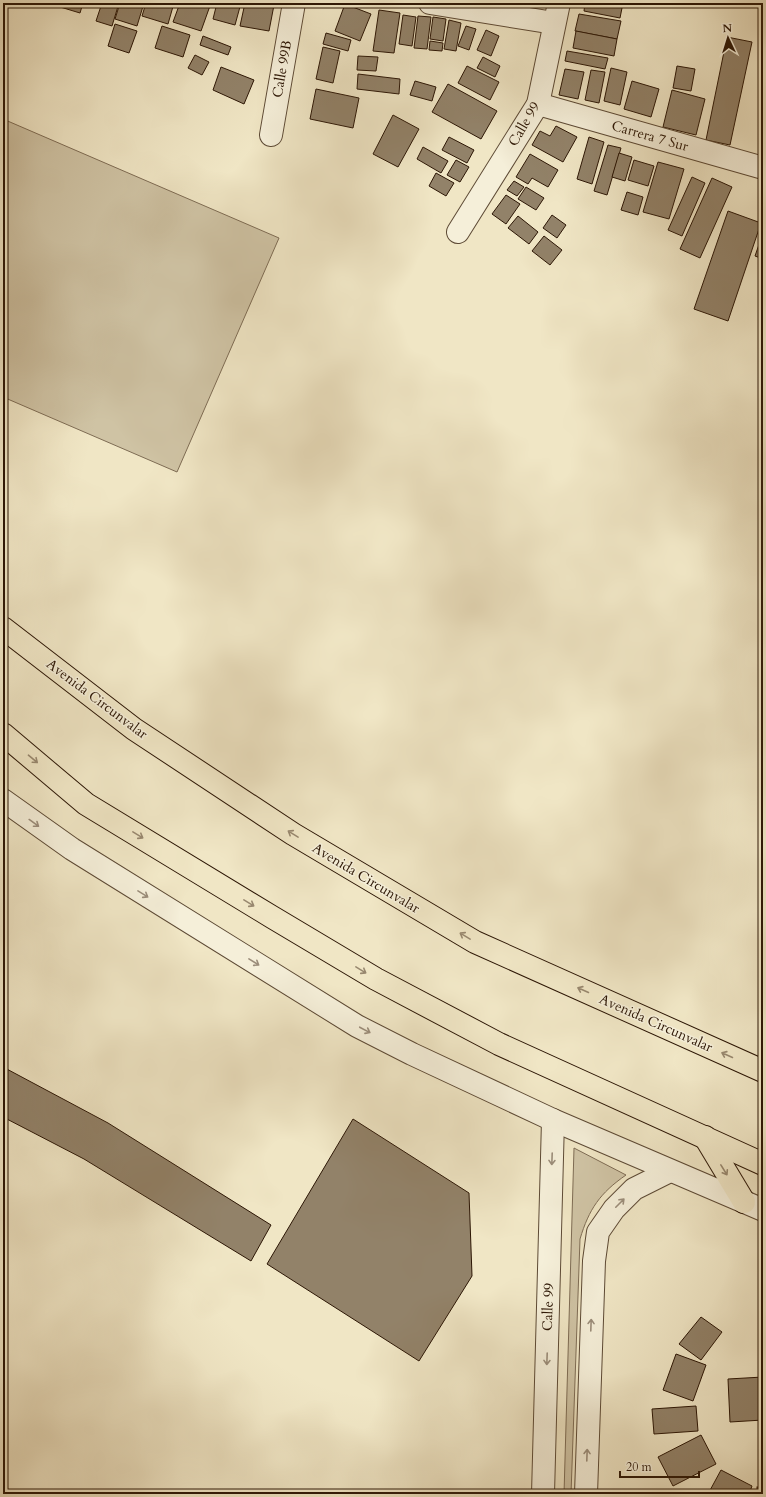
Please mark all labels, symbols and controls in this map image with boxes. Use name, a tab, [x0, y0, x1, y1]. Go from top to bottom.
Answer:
north arrow	[708, 18, 748, 58]
text: N	[722, 21, 733, 36]
street label: Calle 99B	[268, 39, 296, 99]
street label: Calle 99	[504, 98, 544, 150]
street label: Carrera 7 Sur	[609, 116, 691, 156]
street label: Avenida Circunvalar	[42, 655, 152, 744]
one-way arrow	[28, 755, 38, 764]
one-way arrow	[29, 818, 40, 827]
one-way arrow	[288, 830, 299, 838]
one-way arrow	[132, 832, 144, 840]
street label: Avenida Circunvalar	[309, 838, 424, 918]
one-way arrow	[137, 890, 149, 898]
one-way arrow	[243, 899, 254, 907]
one-way arrow	[459, 932, 471, 940]
one-way arrow	[248, 958, 259, 966]
one-way arrow	[355, 966, 367, 974]
one-way arrow	[578, 986, 590, 994]
street label: Avenida Circunvalar	[596, 989, 716, 1057]
one-way arrow	[359, 1027, 371, 1034]
one-way arrow	[722, 1051, 734, 1058]
one-way arrow	[548, 1152, 556, 1165]
one-way arrow	[721, 1164, 729, 1176]
one-way arrow	[615, 1198, 625, 1208]
street label: Calle 99	[538, 1283, 558, 1331]
one-way arrow	[588, 1319, 595, 1332]
one-way arrow	[543, 1352, 551, 1365]
one-way arrow	[584, 1449, 591, 1462]
scale bar	[620, 1453, 699, 1479]
text: 20 m	[626, 1459, 653, 1475]

